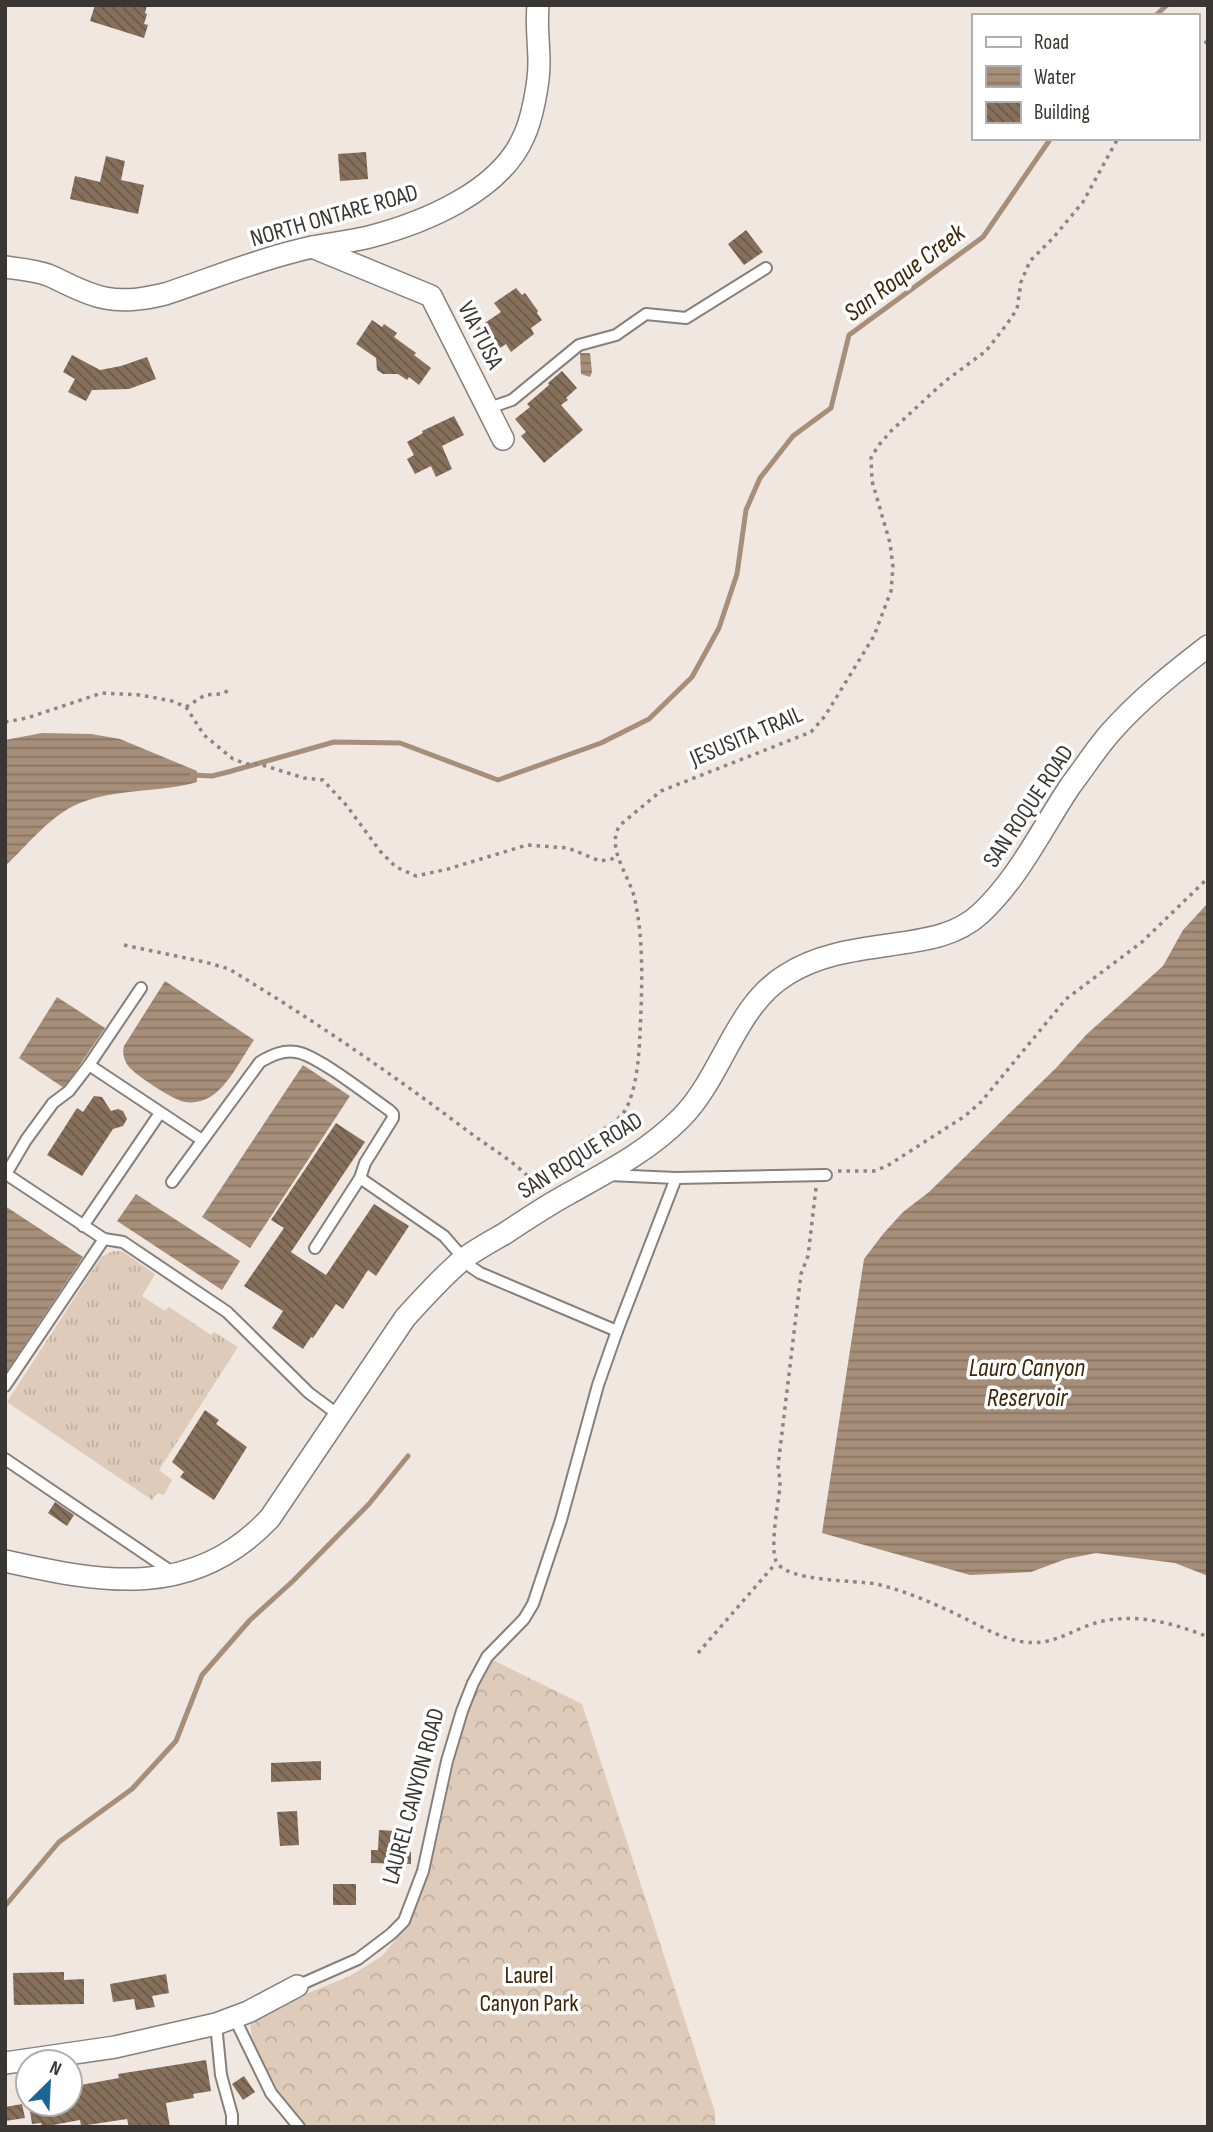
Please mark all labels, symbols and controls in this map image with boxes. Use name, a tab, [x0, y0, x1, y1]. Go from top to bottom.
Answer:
legend	[972, 14, 1199, 140]
text: Road	[1034, 30, 1069, 55]
text: Water	[1034, 65, 1076, 90]
text: Building	[1034, 100, 1090, 125]
street label: NORTH ONTARE ROAD	[247, 178, 421, 253]
water label: San Roque Creek	[838, 217, 972, 329]
street label: VIA TUSA	[451, 297, 510, 374]
street label: JESUSITA TRAIL	[685, 700, 807, 774]
street label: SAN ROQUE ROAD	[977, 740, 1080, 873]
street label: SAN ROQUE ROAD	[513, 1106, 648, 1205]
water label: Lauro Canyon Reservoir	[969, 1353, 1085, 1414]
street label: LAUREL CANYON ROAD	[376, 1705, 451, 1887]
park label: Laurel Canyon Park	[480, 1961, 578, 2018]
north arrow	[14, 2048, 84, 2118]
text: N	[46, 2056, 65, 2081]

